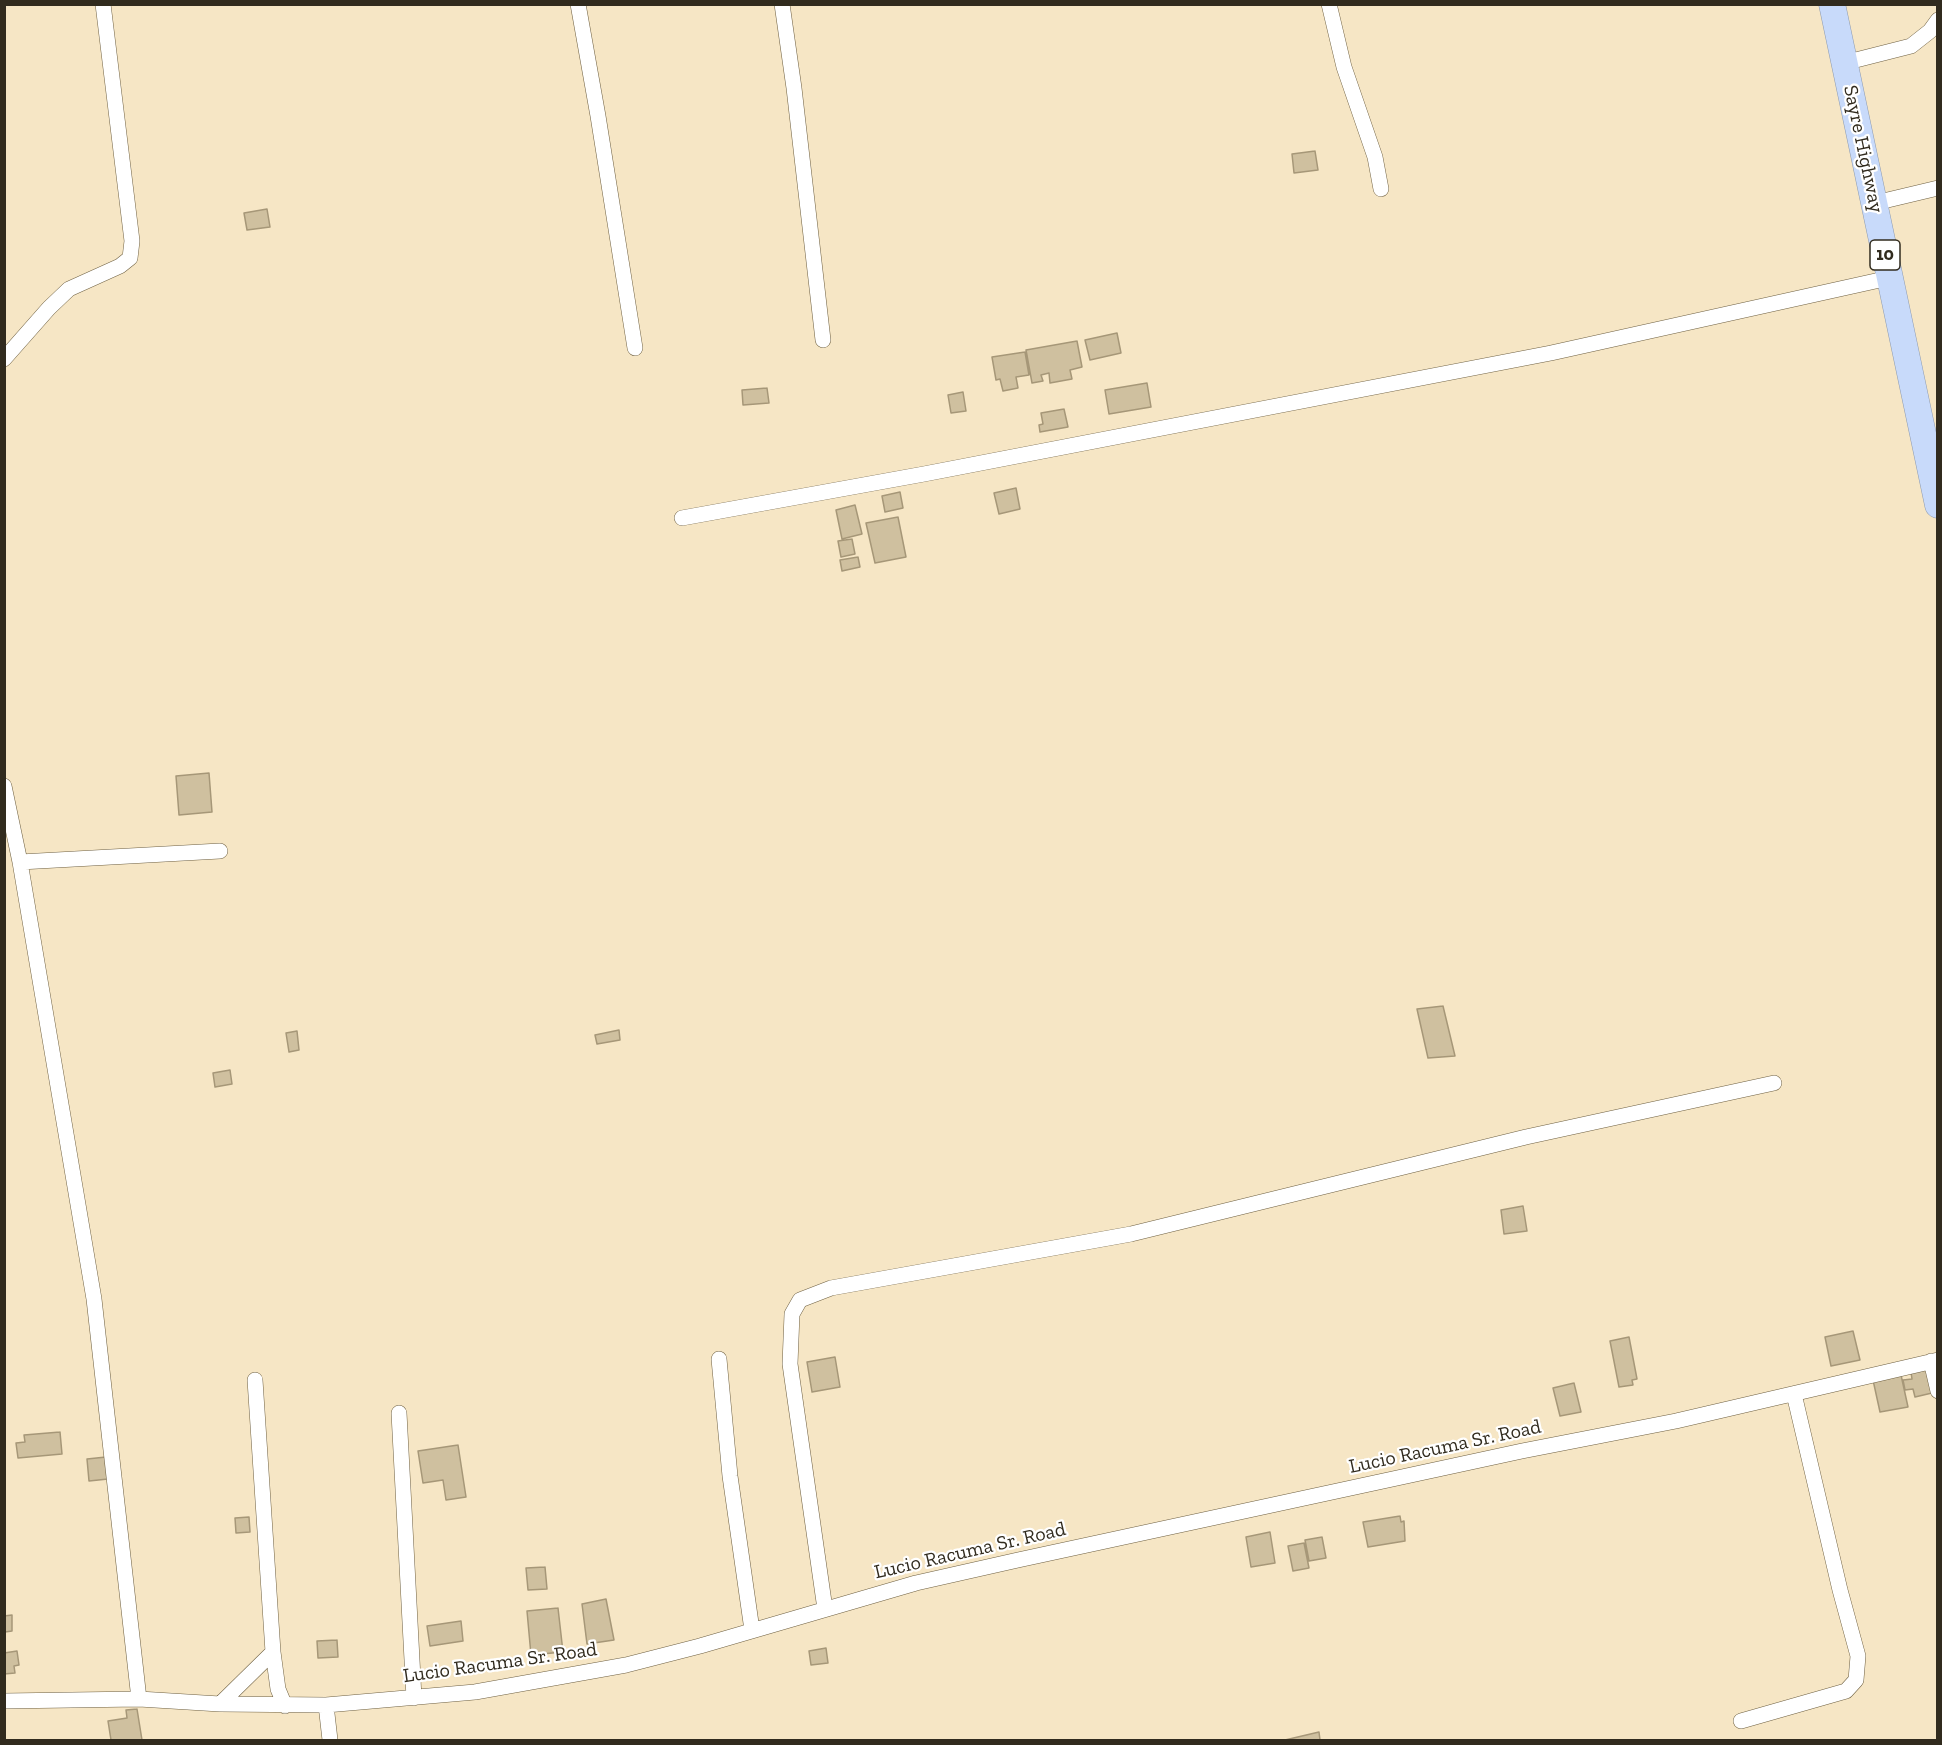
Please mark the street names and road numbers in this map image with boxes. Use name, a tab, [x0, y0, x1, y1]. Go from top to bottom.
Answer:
street label: Sayre Highway	[1838, 83, 1888, 215]
road number: 10	[1870, 240, 1900, 270]
street label: Lucio Racuma Sr. Road	[1347, 1415, 1543, 1479]
street label: Lucio Racuma Sr. Road	[872, 1517, 1068, 1585]
street label: Lucio Racuma Sr. Road	[401, 1638, 599, 1688]

